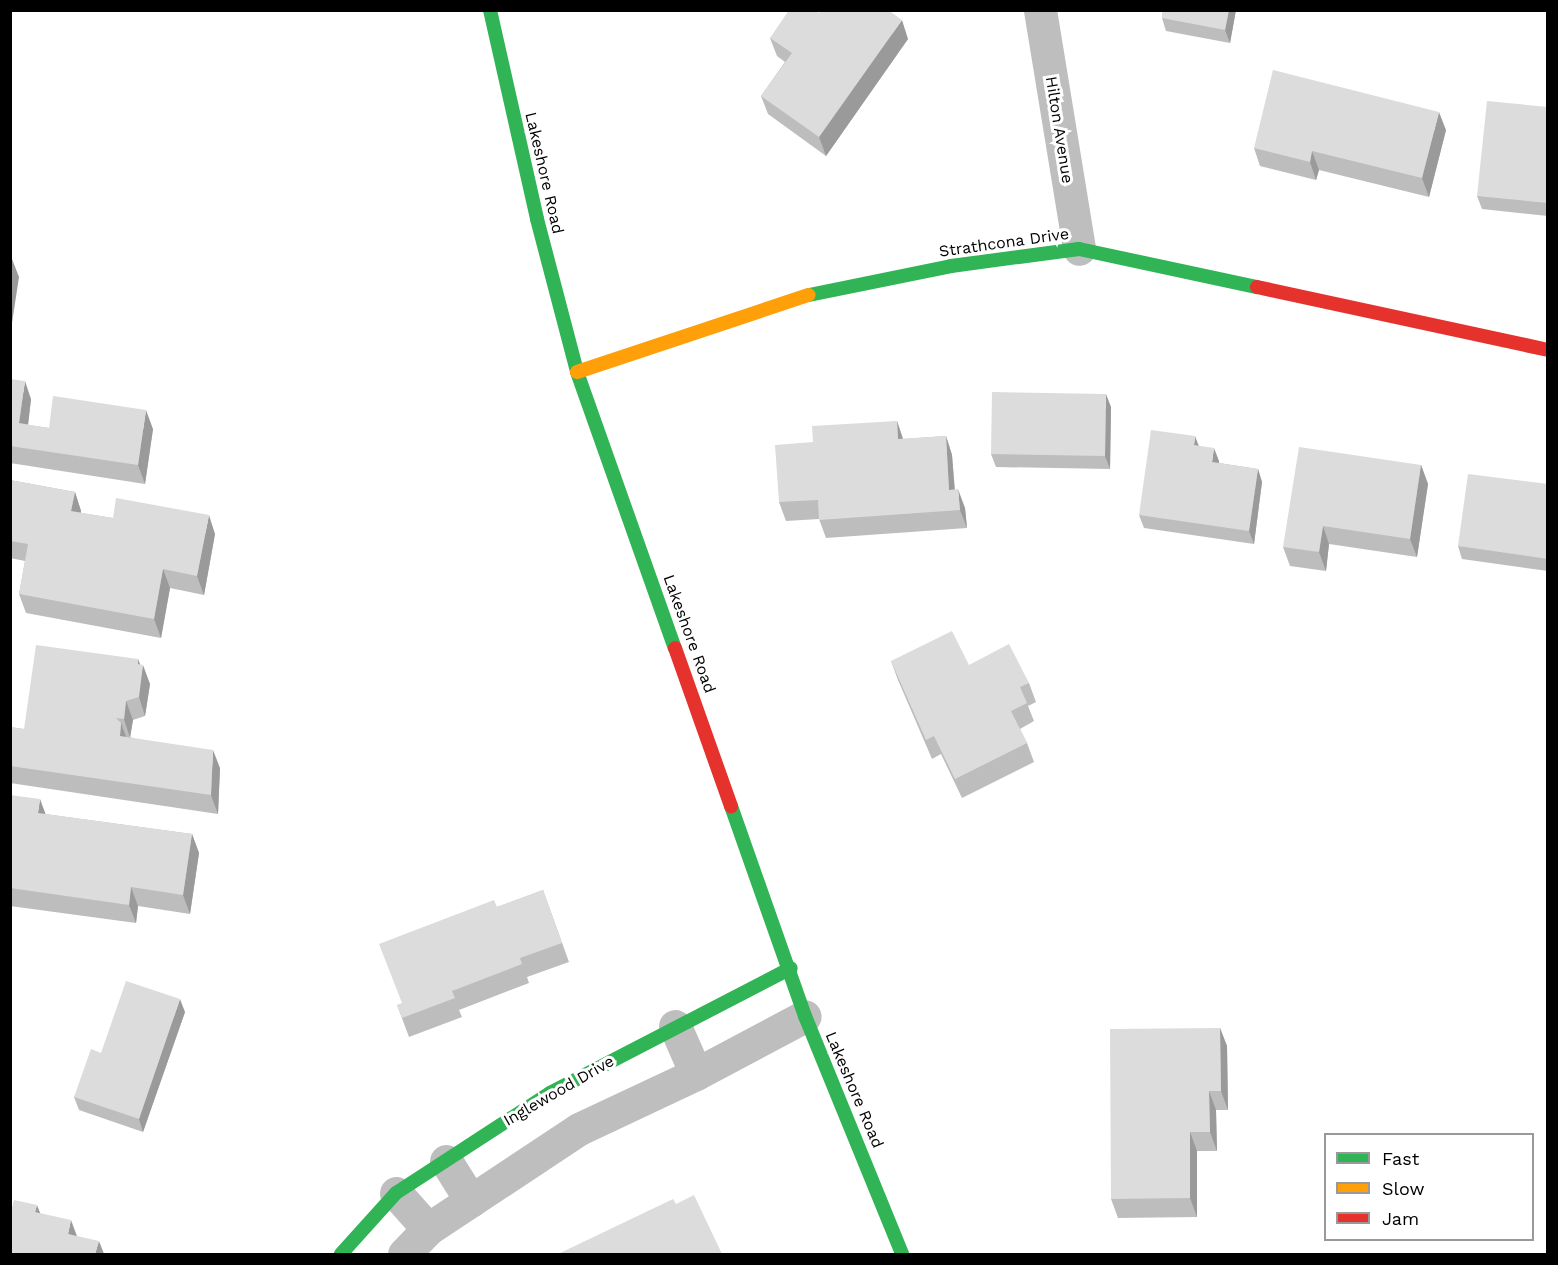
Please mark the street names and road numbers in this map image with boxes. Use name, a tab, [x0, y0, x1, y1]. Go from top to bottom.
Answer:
street label: Hilton Avenue	[1041, 75, 1077, 185]
street label: Lakeshore Road	[521, 110, 567, 236]
street label: Strathcona Drive	[938, 224, 1070, 262]
street label: Lakeshore Road	[659, 572, 719, 696]
street label: Lakeshore Road	[821, 1029, 887, 1151]
street label: Inglewood Drive	[500, 1052, 618, 1130]

